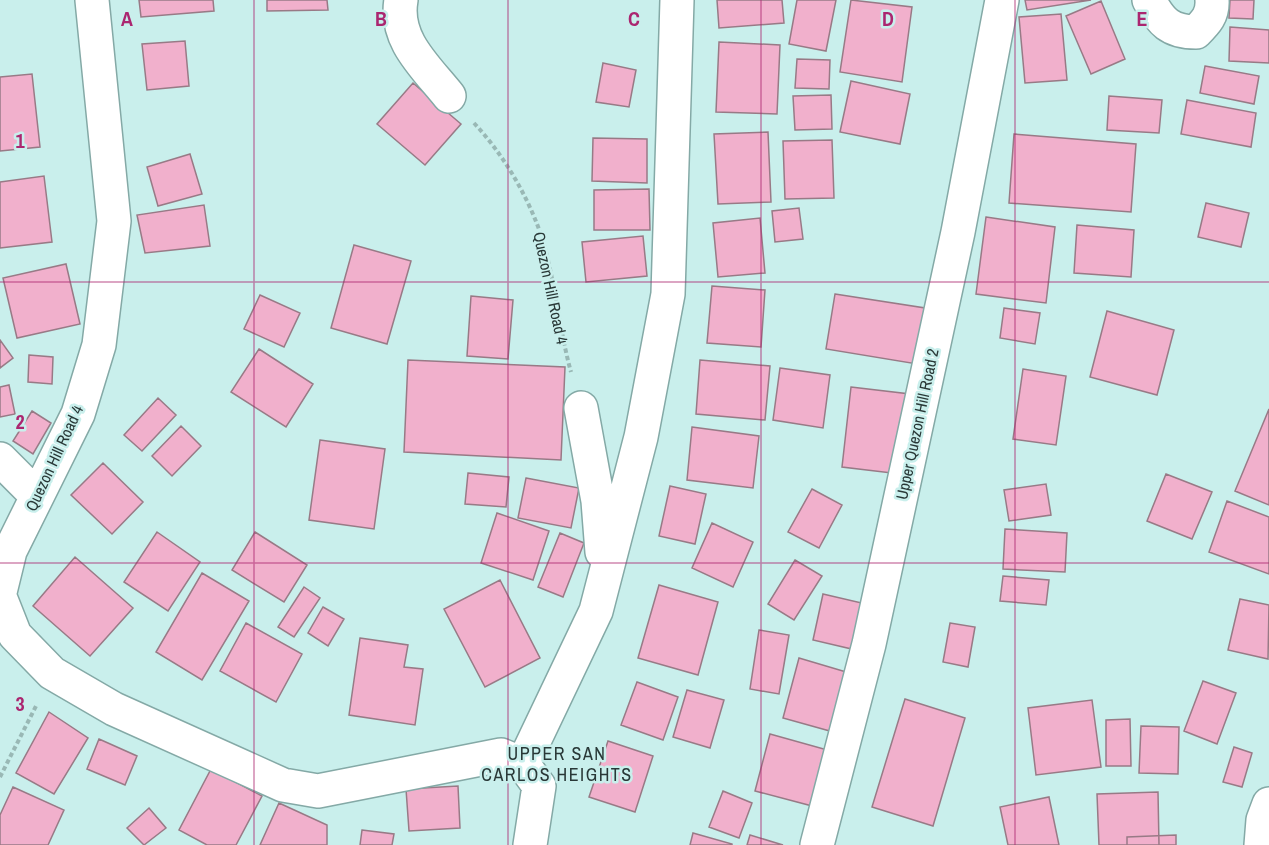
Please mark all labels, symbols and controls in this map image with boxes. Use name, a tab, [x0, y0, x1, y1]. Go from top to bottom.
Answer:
text: A	[121, 5, 133, 32]
text: B	[375, 5, 387, 32]
text: C	[628, 5, 640, 32]
text: D	[882, 5, 894, 32]
text: E	[1137, 5, 1148, 32]
text: 1	[15, 127, 25, 154]
street label: Quezon Hill Road 4	[528, 230, 574, 346]
street label: Upper Quezon Hill Road 2	[890, 346, 944, 502]
street label: Quezon Hill Road 4	[20, 401, 88, 515]
text: 2	[15, 408, 25, 435]
text: 3	[15, 690, 25, 717]
district label: UPPER SAN CARLOS HEIGHTS	[481, 741, 633, 787]

